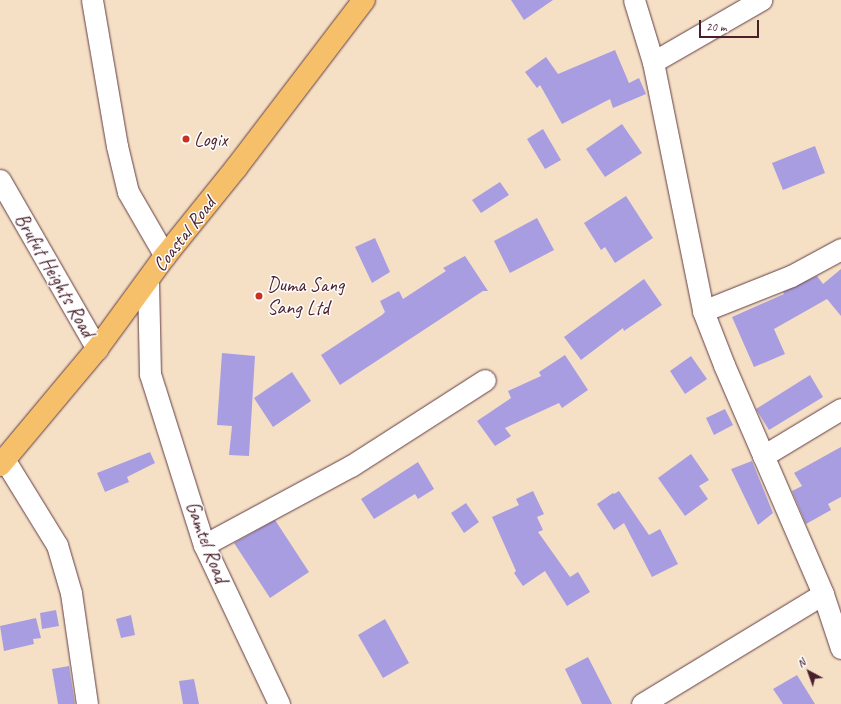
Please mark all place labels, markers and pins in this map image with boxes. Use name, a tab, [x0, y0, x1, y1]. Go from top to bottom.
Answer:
place label: Logix	[194, 127, 227, 151]
marker: Logix	[181, 134, 191, 144]
place label: Duma Sang Sang Ltd	[267, 272, 344, 319]
marker: Duma Sang Sang Ltd	[254, 291, 264, 301]

